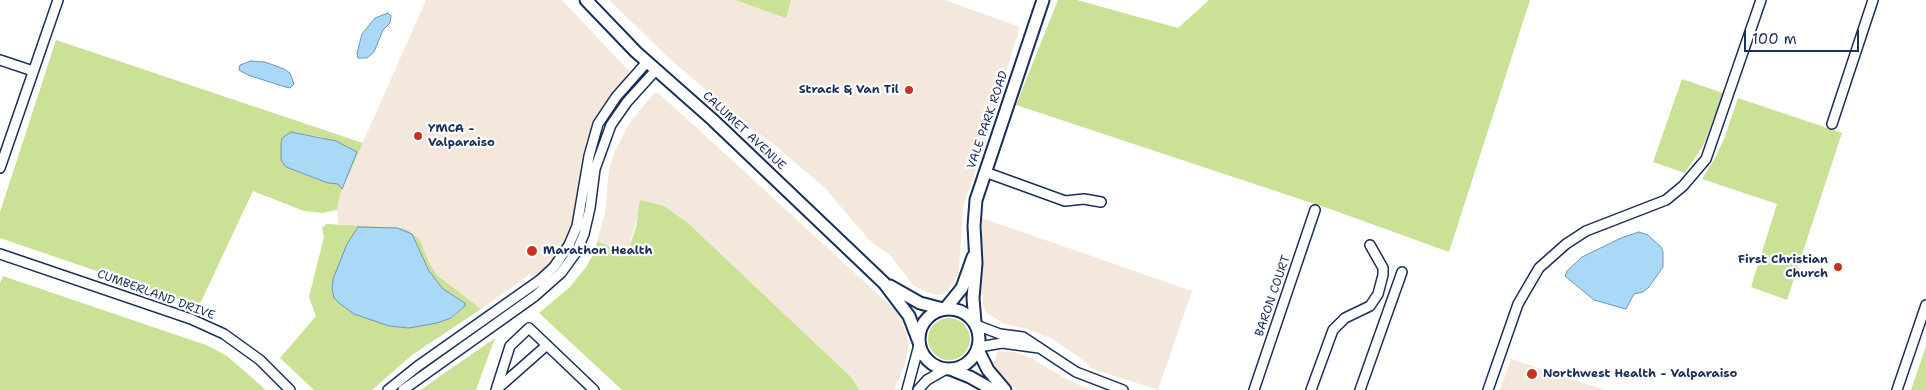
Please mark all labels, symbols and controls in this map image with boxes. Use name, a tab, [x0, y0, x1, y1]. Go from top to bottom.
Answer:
scale bar	[1746, 20, 1861, 52]
text: 100 m	[1752, 29, 1797, 49]
street label: VALE PARK ROAD	[964, 69, 1012, 171]
place label: Strack & Van Til	[799, 83, 899, 97]
marker: Strack & Van Til	[903, 84, 915, 96]
street label: CALUMET AVENUE	[699, 89, 789, 173]
place label: YMCA - Valparaiso	[428, 122, 495, 150]
marker: YMCA - Valparaiso	[412, 130, 424, 142]
marker: Marathon Health	[525, 244, 539, 258]
place label: Marathon Health	[543, 244, 653, 258]
street label: BARON COURT	[1252, 253, 1294, 339]
place label: First Christian Church	[1738, 253, 1828, 281]
marker: First Christian Church	[1832, 261, 1844, 273]
street label: CUMBERLAND DRIVE	[95, 267, 217, 323]
marker: Northwest Health - Valparaiso	[1525, 367, 1539, 381]
place label: Northwest Health - Valparaiso	[1543, 367, 1737, 381]

